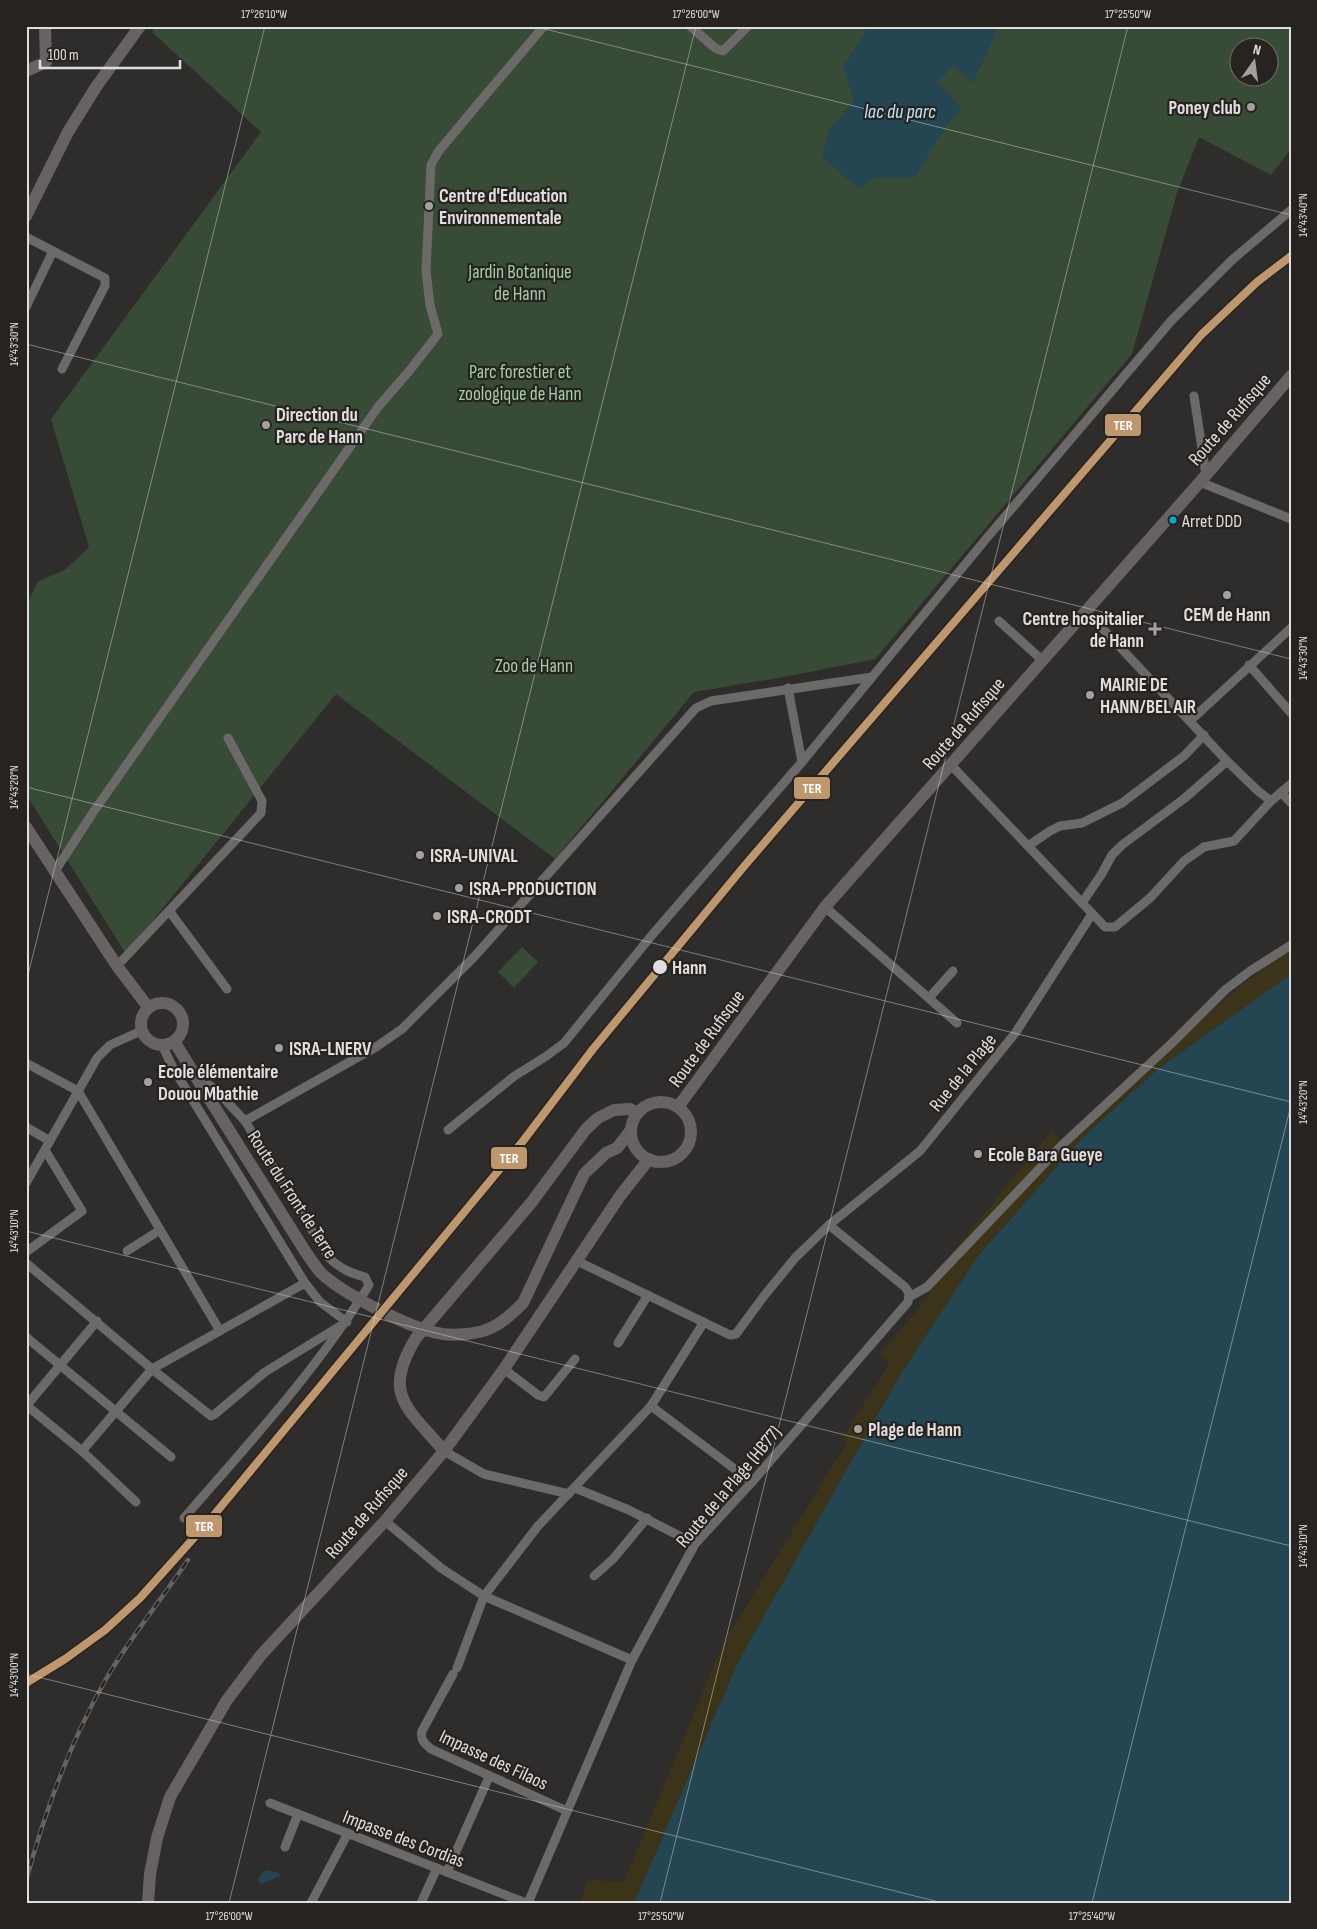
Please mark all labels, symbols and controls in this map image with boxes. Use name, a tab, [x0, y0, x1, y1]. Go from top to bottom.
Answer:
text: 17°26'10"W	[241, 7, 287, 22]
text: 17°26'00"W	[672, 7, 720, 22]
text: 17°25'50"W	[1105, 7, 1151, 22]
scale bar	[40, 38, 180, 70]
north arrow	[1230, 38, 1280, 88]
text: N	[1251, 41, 1263, 59]
text: 100 m	[48, 46, 79, 65]
place label: Poney club	[1168, 97, 1241, 120]
water label: lac du parc	[864, 100, 936, 124]
marker: Poney club	[1245, 101, 1257, 113]
place label: Centre d'Education Environnementale	[439, 185, 567, 230]
text: 14°43'40"N	[1296, 193, 1311, 237]
marker: Centre d'Education Environnementale	[423, 200, 435, 212]
park label: Jardin Botanique de Hann	[467, 261, 572, 306]
text: 14°43'30"N	[7, 322, 22, 366]
park label: Parc forestier et zoologique de Hann	[458, 361, 582, 406]
street label: Route de Rufisque	[1184, 369, 1276, 471]
place label: Direction du Parc de Hann	[276, 404, 363, 449]
line badge: TER	[1104, 413, 1142, 437]
text: TER	[1113, 417, 1133, 434]
marker: Direction du Parc de Hann	[260, 419, 272, 431]
place label: Arret DDD	[1181, 511, 1242, 532]
marker: Arret DDD	[1168, 515, 1178, 525]
marker: CEM de Hann	[1221, 589, 1233, 601]
place label: CEM de Hann	[1183, 604, 1271, 627]
place label: Centre hospitalier de Hann	[1023, 608, 1144, 653]
marker: Centre hospitalier de Hann	[1148, 622, 1162, 636]
text: 14°43'30"N	[1296, 636, 1311, 680]
park label: Zoo de Hann	[495, 655, 573, 678]
street label: Route de Rufisque	[918, 673, 1010, 775]
place label: MAIRIE DE HANN/BEL AIR	[1100, 674, 1196, 719]
marker: MAIRIE DE HANN/BEL AIR	[1084, 689, 1096, 701]
text: 14°43'20"N	[7, 765, 22, 809]
line badge: TER	[793, 776, 831, 800]
text: TER	[802, 780, 822, 797]
place label: ISRA-UNIVAL	[430, 845, 518, 868]
marker: ISRA-UNIVAL	[414, 849, 426, 861]
place label: ISRA-PRODUCTION	[469, 878, 597, 901]
marker: ISRA-PRODUCTION	[453, 882, 465, 894]
place label: ISRA-CRODT	[447, 906, 532, 929]
marker: ISRA-CRODT	[431, 910, 443, 922]
place label: Hann	[672, 957, 707, 980]
marker: Hann	[651, 958, 669, 976]
street label: Route de Rufisque	[664, 986, 750, 1092]
street label: Rue de la Plage	[925, 1029, 1002, 1117]
place label: ISRA-LNERV	[289, 1038, 372, 1061]
marker: ISRA-LNERV	[273, 1042, 285, 1054]
place label: Ecole élémentaire Douou Mbathie	[158, 1061, 278, 1106]
marker: Ecole élémentaire Douou Mbathie	[142, 1076, 154, 1088]
text: 14°43'20"N	[1296, 1080, 1311, 1124]
street label: Route du Front de Terre	[242, 1127, 342, 1263]
place label: Ecole Bara Gueye	[988, 1144, 1103, 1167]
line badge: TER	[490, 1146, 528, 1170]
marker: Ecole Bara Gueye	[972, 1148, 984, 1160]
text: TER	[499, 1150, 519, 1167]
text: 14°43'10"N	[7, 1209, 22, 1253]
place label: Plage de Hann	[868, 1419, 961, 1442]
street label: Route de la Plage (HB77)	[672, 1421, 787, 1553]
marker: Plage de Hann	[852, 1423, 864, 1435]
street label: Route de Rufisque	[321, 1462, 413, 1564]
line badge: TER	[185, 1514, 223, 1538]
text: TER	[194, 1518, 214, 1535]
text: 14°43'10"N	[1296, 1524, 1311, 1568]
text: 14°43'00"N	[7, 1653, 22, 1697]
street label: Impasse des Filaos	[435, 1725, 552, 1796]
street label: Impasse des Cordias	[339, 1806, 468, 1873]
text: 17°26'00"W	[205, 1909, 253, 1924]
text: 17°25'50"W	[638, 1909, 684, 1924]
text: 17°25'40"W	[1069, 1909, 1115, 1924]

